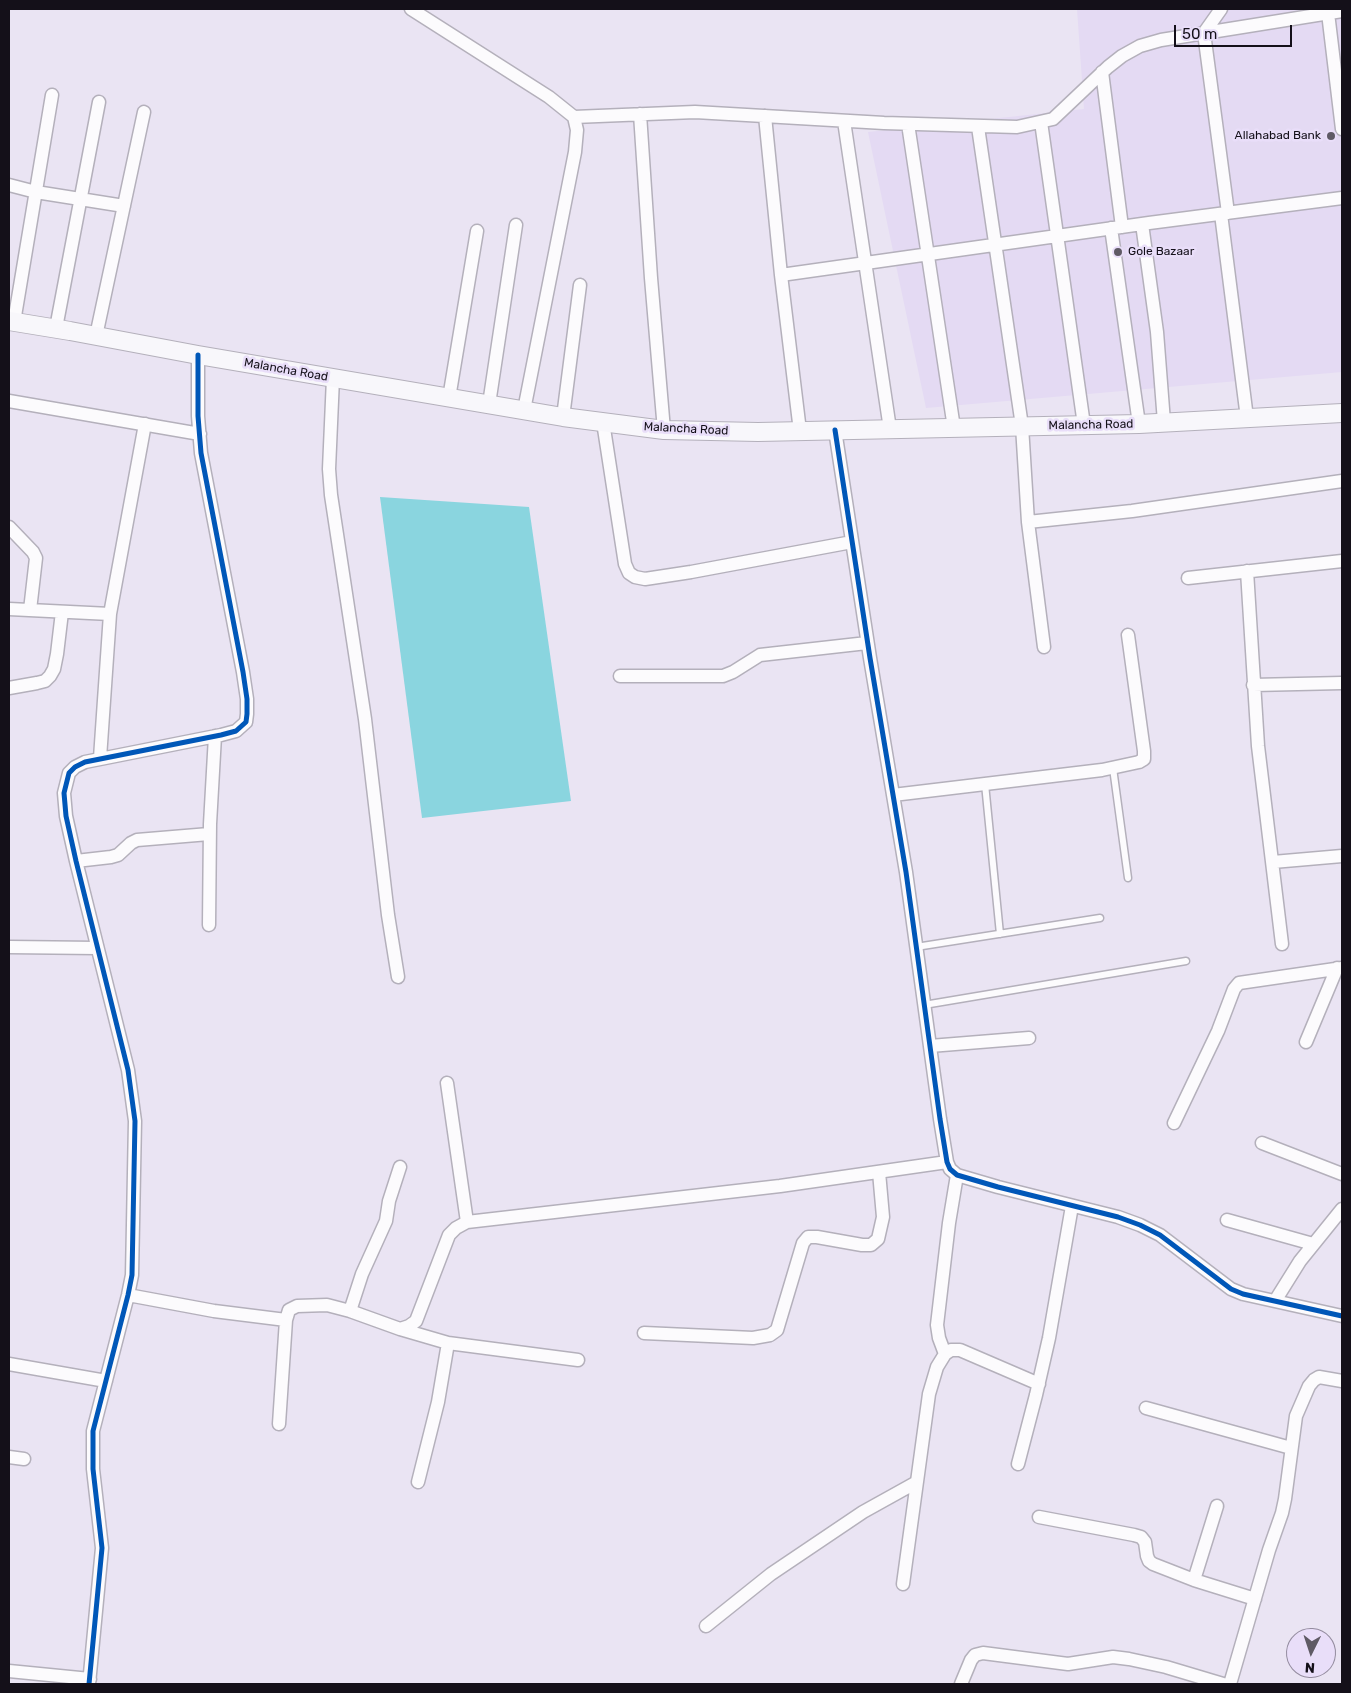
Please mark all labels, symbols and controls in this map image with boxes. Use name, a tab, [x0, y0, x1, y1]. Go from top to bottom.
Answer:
scale bar	[1176, 15, 1294, 47]
text: 50 m	[1182, 25, 1217, 43]
place label: Allahabad Bank	[1235, 129, 1321, 143]
marker: Allahabad Bank	[1325, 130, 1337, 142]
place label: Gole Bazaar	[1128, 245, 1194, 259]
marker: Gole Bazaar	[1112, 246, 1124, 258]
street label: Malancha Road	[243, 356, 329, 384]
street label: Malancha Road	[1048, 417, 1134, 433]
street label: Malancha Road	[643, 420, 729, 438]
north arrow	[1286, 1628, 1336, 1678]
text: N	[1304, 1659, 1316, 1676]

